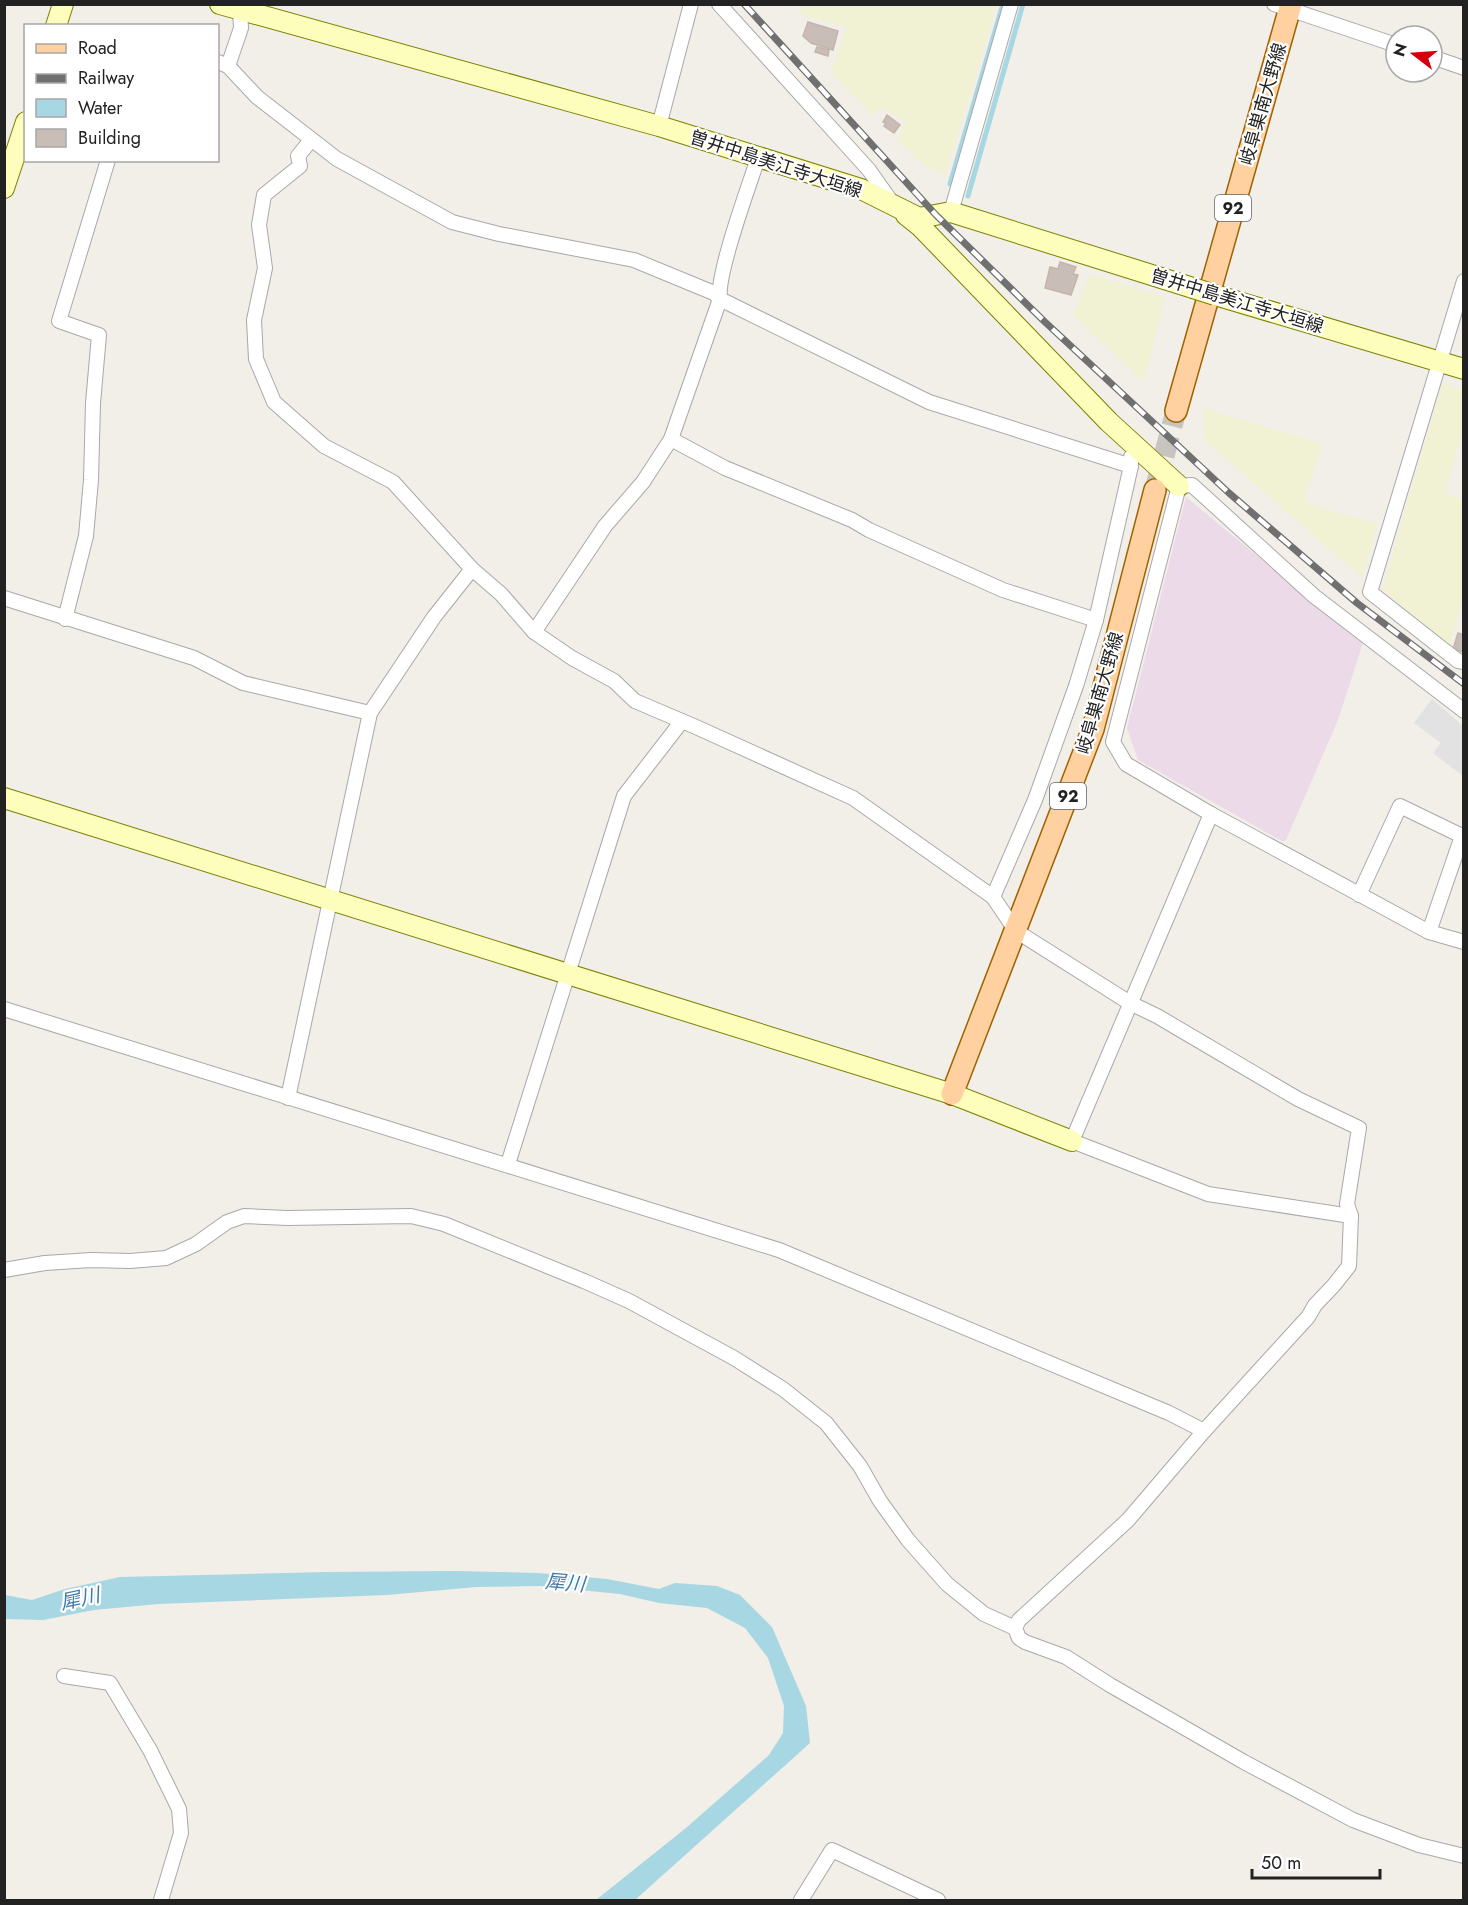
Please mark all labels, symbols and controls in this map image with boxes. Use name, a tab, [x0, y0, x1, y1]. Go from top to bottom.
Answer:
legend	[24, 24, 219, 162]
north arrow	[1384, 24, 1444, 84]
text: Road	[78, 35, 117, 61]
street label: 岐阜巣南大野線	[1233, 40, 1293, 168]
text: N	[1387, 40, 1413, 59]
text: Railway	[78, 65, 134, 91]
text: Water	[78, 95, 123, 121]
street label: 曽井中島美江寺大垣線	[686, 124, 866, 204]
text: Building	[78, 125, 141, 151]
road number: 92	[1215, 195, 1251, 221]
street label: 曽井中島美江寺大垣線	[1147, 262, 1327, 340]
street label: 岐阜巣南大野線	[1070, 629, 1130, 757]
road number: 92	[1050, 783, 1086, 809]
water label: 犀川	[544, 1567, 588, 1599]
water label: 犀川	[57, 1580, 105, 1617]
scale bar	[1252, 1842, 1380, 1880]
text: 50 m	[1261, 1850, 1301, 1876]

